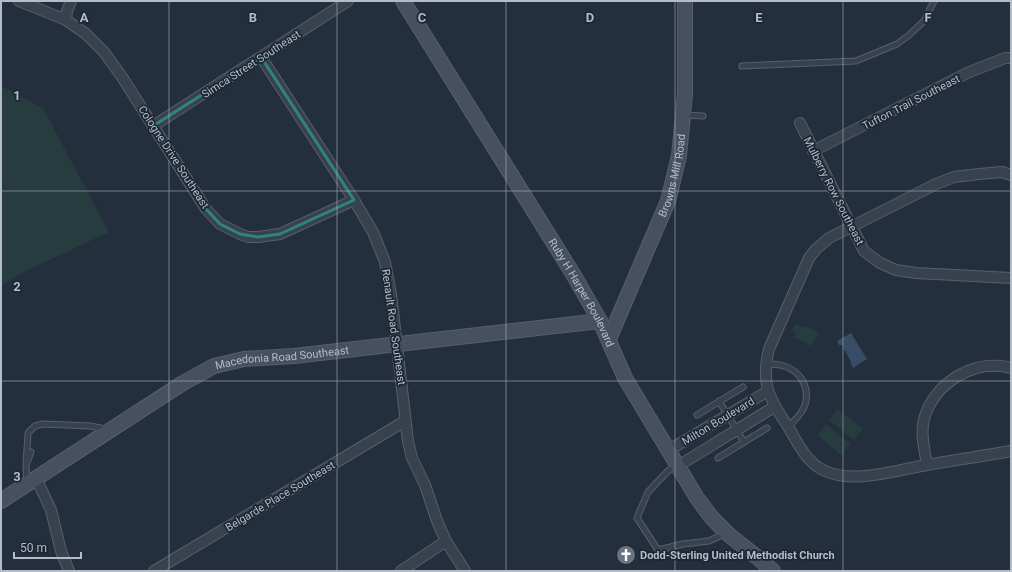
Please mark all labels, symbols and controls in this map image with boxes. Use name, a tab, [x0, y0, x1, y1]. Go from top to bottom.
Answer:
text: A	[80, 10, 89, 25]
text: B	[249, 10, 257, 25]
text: C	[418, 10, 427, 25]
text: D	[586, 10, 594, 25]
text: E	[755, 10, 763, 25]
text: F	[924, 10, 932, 25]
street label: Simca Street Southeast	[200, 28, 303, 101]
street label: Tufton Trail Southeast	[860, 72, 962, 133]
text: 1	[13, 88, 21, 103]
street label: Cologne Drive Southeast	[135, 103, 212, 212]
street label: Browns Mill Road	[656, 133, 688, 219]
street label: Mulberry Row Southeast	[801, 135, 867, 248]
street label: Ruby H Harper Boulevard	[545, 236, 616, 349]
street label: Renault Road Southeast	[379, 268, 408, 386]
text: 2	[13, 279, 21, 294]
street label: Macedonia Road Southeast	[214, 344, 350, 373]
street label: Milton Boulevard	[680, 395, 757, 448]
street label: Belgarde Place Southeast	[223, 458, 338, 534]
text: 3	[13, 469, 21, 484]
scale bar	[14, 534, 81, 560]
text: 50 m	[20, 541, 47, 555]
church icon: Dodd-Sterling United Methodist Church	[615, 544, 637, 566]
place label: Dodd-Sterling United Methodist Church	[640, 549, 835, 562]

